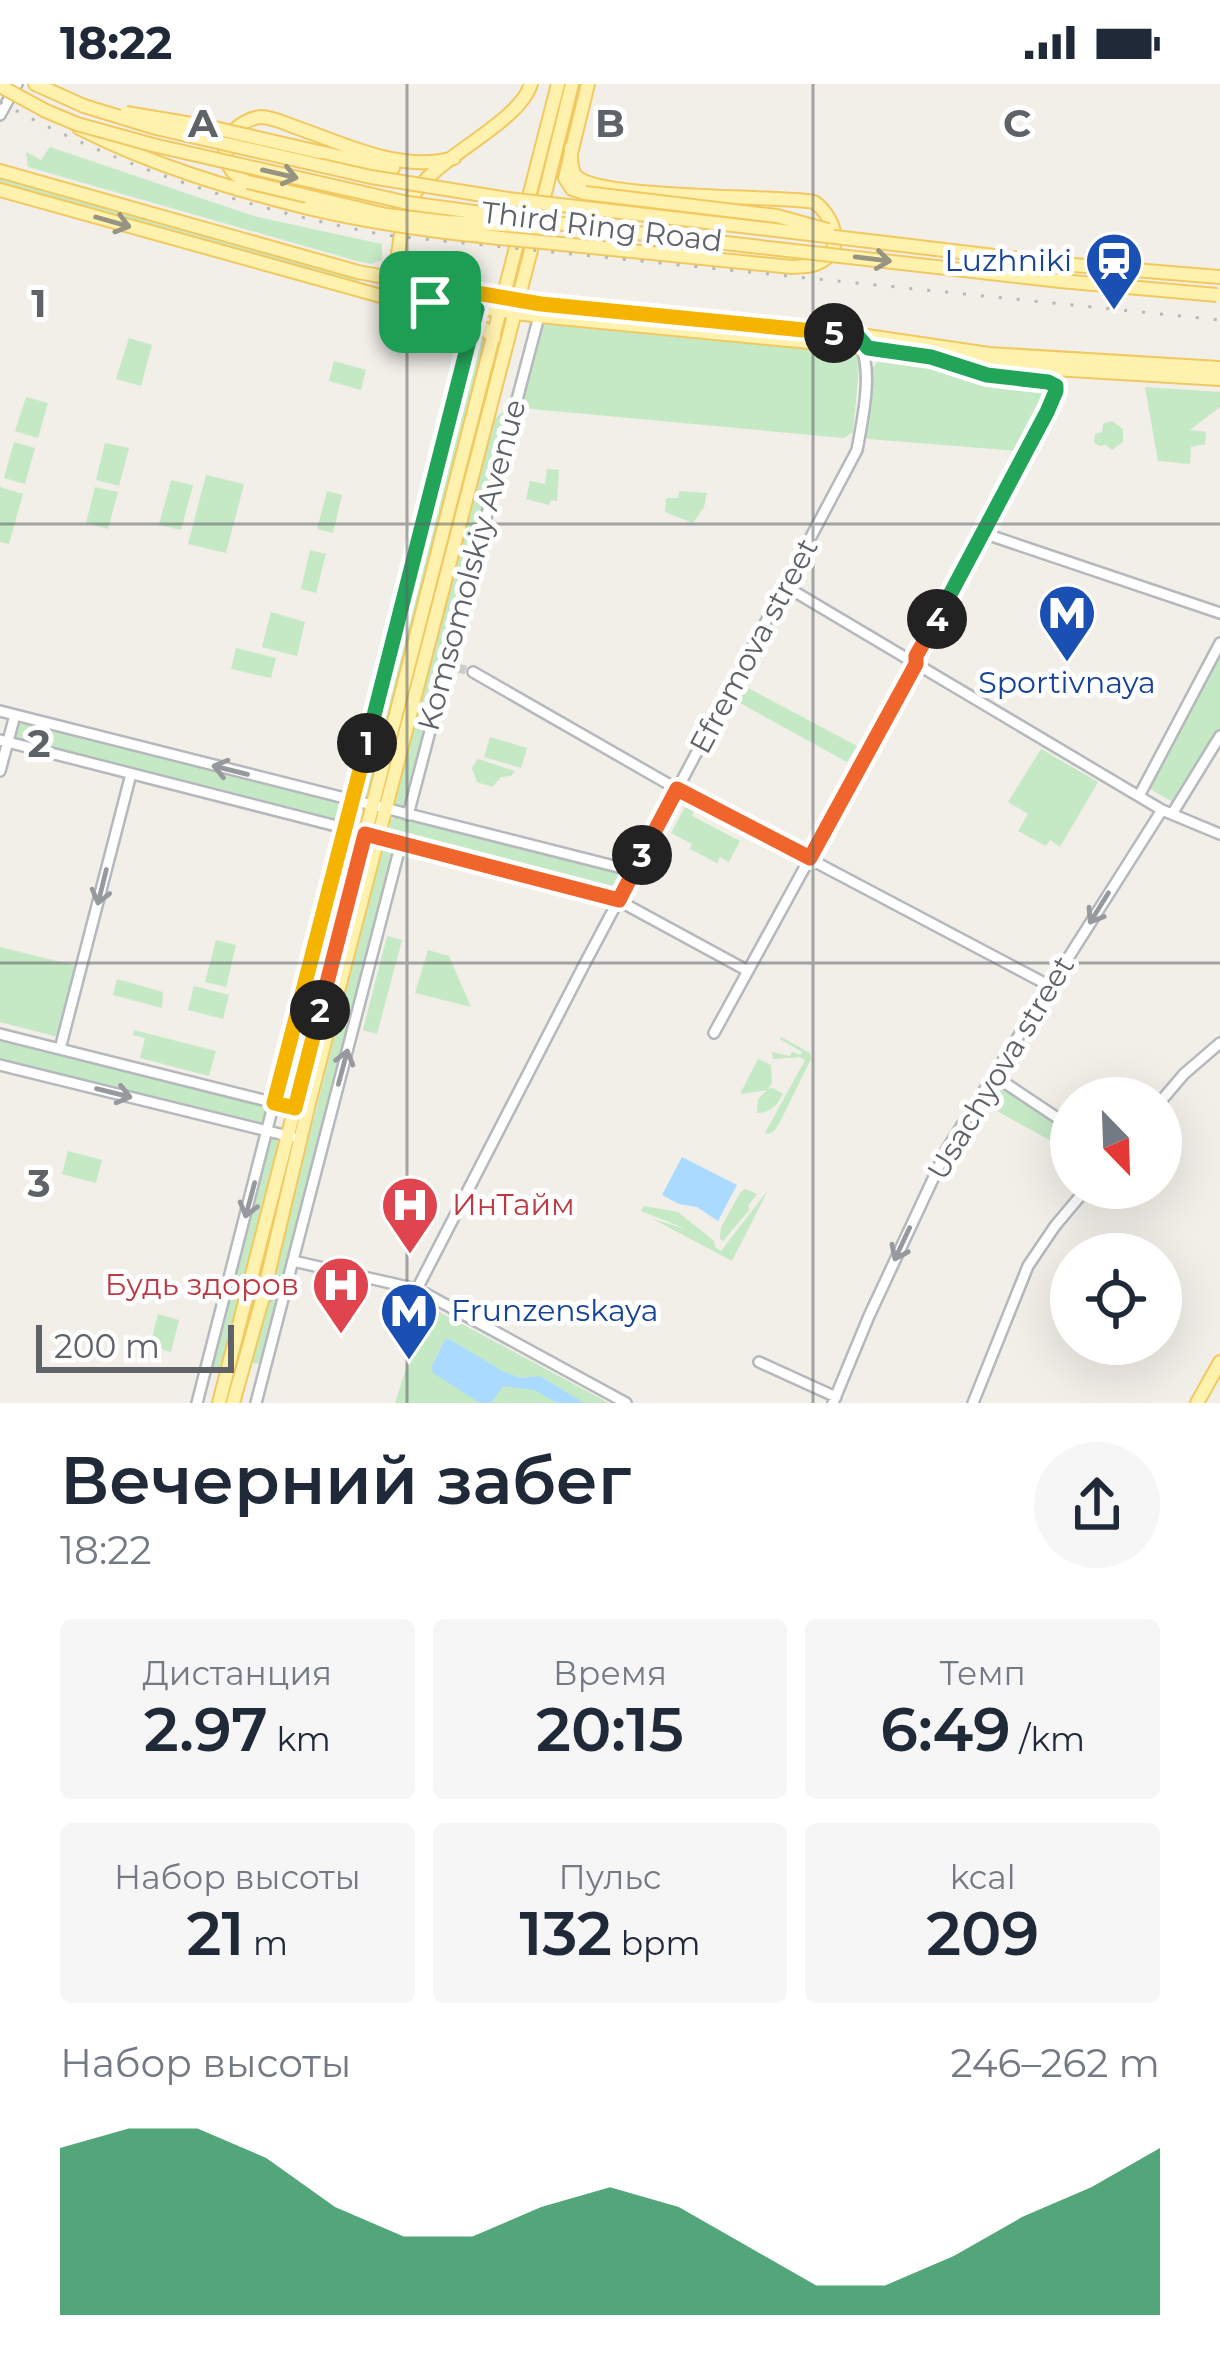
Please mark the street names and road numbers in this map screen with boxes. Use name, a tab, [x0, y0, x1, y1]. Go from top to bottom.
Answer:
street label: Third Ring Road	[480, 193, 725, 260]
street label: Komsomolskiy Avenue	[409, 395, 534, 734]
street label: Efremova street	[681, 532, 826, 760]
street label: Usachyova street	[919, 949, 1082, 1186]

